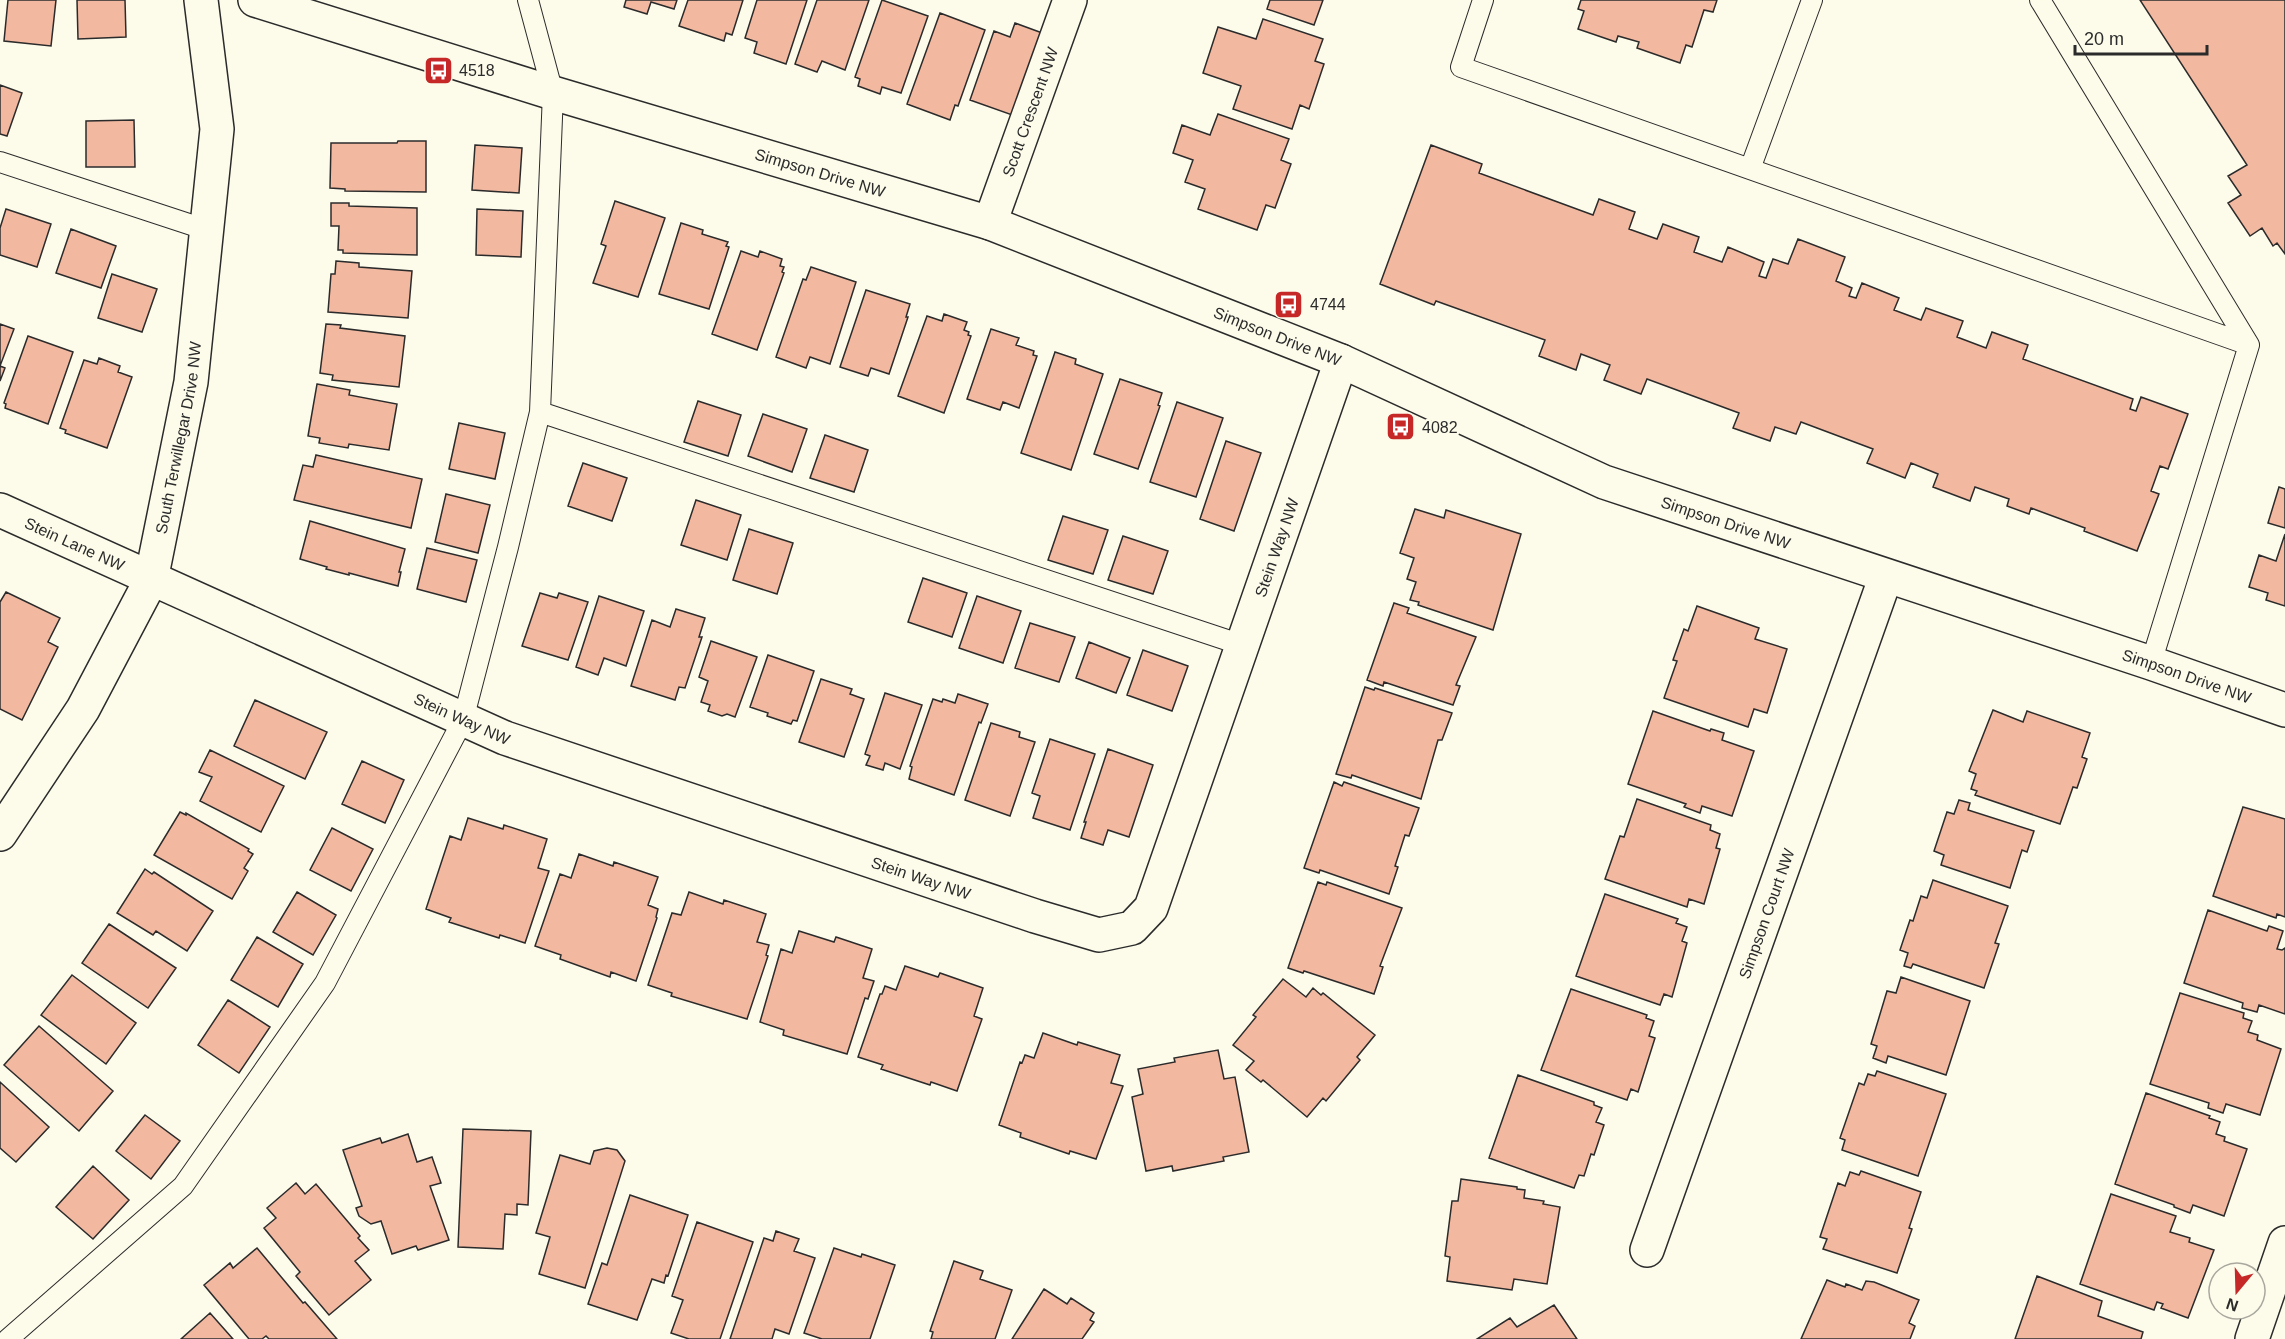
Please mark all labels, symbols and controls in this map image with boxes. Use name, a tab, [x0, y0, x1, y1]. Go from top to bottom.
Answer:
scale bar	[2075, 18, 2207, 56]
text: 20 m	[2084, 29, 2124, 49]
street label: Scott Crescent NW	[999, 44, 1061, 179]
bus stop icon: 4518	[422, 54, 454, 86]
place label: 4518	[459, 62, 495, 79]
street label: Simpson Drive NW	[753, 145, 888, 200]
bus stop icon: 4744	[1273, 288, 1305, 320]
place label: 4744	[1310, 296, 1346, 313]
street label: Simpson Drive NW	[1211, 303, 1344, 369]
street label: South Terwillegar Drive NW	[152, 340, 204, 535]
bus stop icon: 4082	[1385, 411, 1417, 443]
place label: 4082	[1422, 419, 1458, 436]
street label: Simpson Drive NW	[1659, 493, 1793, 552]
street label: Stein Way NW	[1251, 495, 1302, 599]
street label: Stein Lane NW	[22, 514, 128, 574]
street label: Simpson Drive NW	[2120, 646, 2254, 706]
street label: Stein Way NW	[411, 690, 514, 748]
street label: Simpson Court NW	[1735, 845, 1798, 981]
street label: Stein Way NW	[869, 853, 974, 903]
north arrow	[2207, 1261, 2267, 1321]
text: N	[2224, 1295, 2241, 1315]

